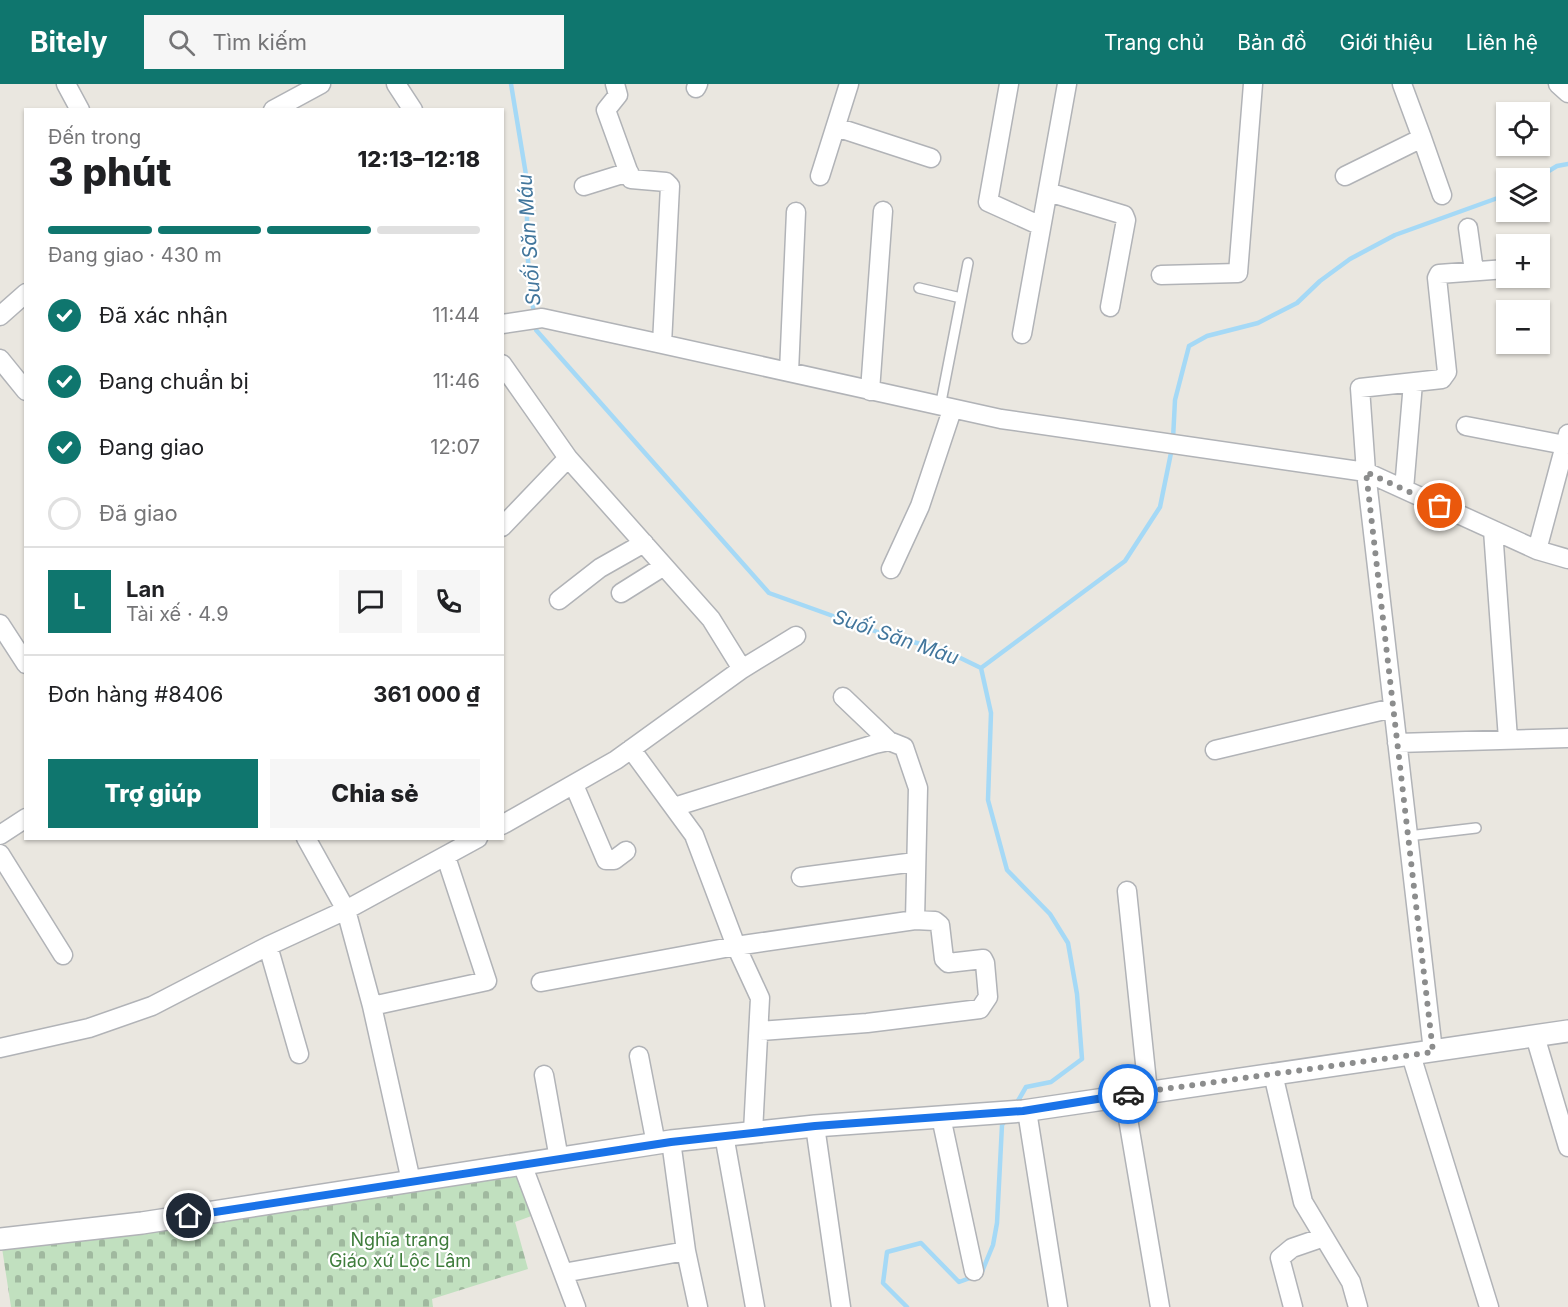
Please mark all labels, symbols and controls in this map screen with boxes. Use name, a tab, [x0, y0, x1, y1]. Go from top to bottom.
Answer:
search box	[144, 15, 564, 69]
text: Bitely	[30, 25, 108, 59]
icon: search	[165, 26, 198, 59]
text: Tìm kiếm	[213, 29, 307, 55]
text: Trang chủ	[1104, 30, 1204, 55]
text: Bản đồ	[1237, 30, 1307, 55]
text: Giới thiệu	[1340, 30, 1433, 55]
text: Liên hệ	[1466, 30, 1538, 55]
map controls	[1496, 102, 1550, 354]
button: locate	[1496, 102, 1550, 156]
text: Đến trong	[48, 125, 141, 149]
text: 12:13–12:18	[358, 146, 480, 172]
text: 3 phút	[48, 148, 171, 195]
button: layers	[1496, 168, 1550, 222]
water label: Suối Săn Máu	[512, 173, 546, 307]
button: +	[1496, 234, 1550, 288]
text: Đang giao · 430 m	[48, 243, 222, 267]
icon: check	[48, 299, 81, 332]
button: −	[1496, 300, 1550, 354]
text: Đã xác nhận	[99, 302, 228, 328]
text: 11:44	[432, 303, 480, 327]
icon: check	[48, 365, 81, 398]
text: Đang chuẩn bị	[99, 368, 249, 394]
text: 11:46	[433, 369, 480, 393]
icon: check	[48, 431, 81, 464]
text: Đang giao	[99, 434, 204, 460]
text: 12:07	[430, 435, 480, 459]
pin	[1414, 480, 1465, 531]
icon: bag	[1423, 489, 1456, 522]
text: Đã giao	[99, 500, 178, 526]
button: chat	[339, 570, 402, 633]
button: phone	[417, 570, 480, 633]
text: Lan	[126, 576, 165, 602]
text: L	[73, 588, 86, 614]
text: Tài xế · 4.9	[126, 602, 229, 626]
water label: Suối Săn Máu	[830, 604, 962, 670]
text: Đơn hàng #8406	[48, 681, 224, 707]
text: 361 000 ₫	[373, 681, 480, 707]
button: Trợ giúp	[48, 759, 258, 828]
button: Chia sẻ	[270, 759, 480, 828]
courier	[1098, 1064, 1158, 1124]
icon: car	[1112, 1078, 1145, 1111]
pin	[163, 1190, 214, 1241]
icon: home	[172, 1199, 205, 1232]
park label: Nghĩa trang Giáo xứ Lộc Lâm	[329, 1229, 471, 1271]

